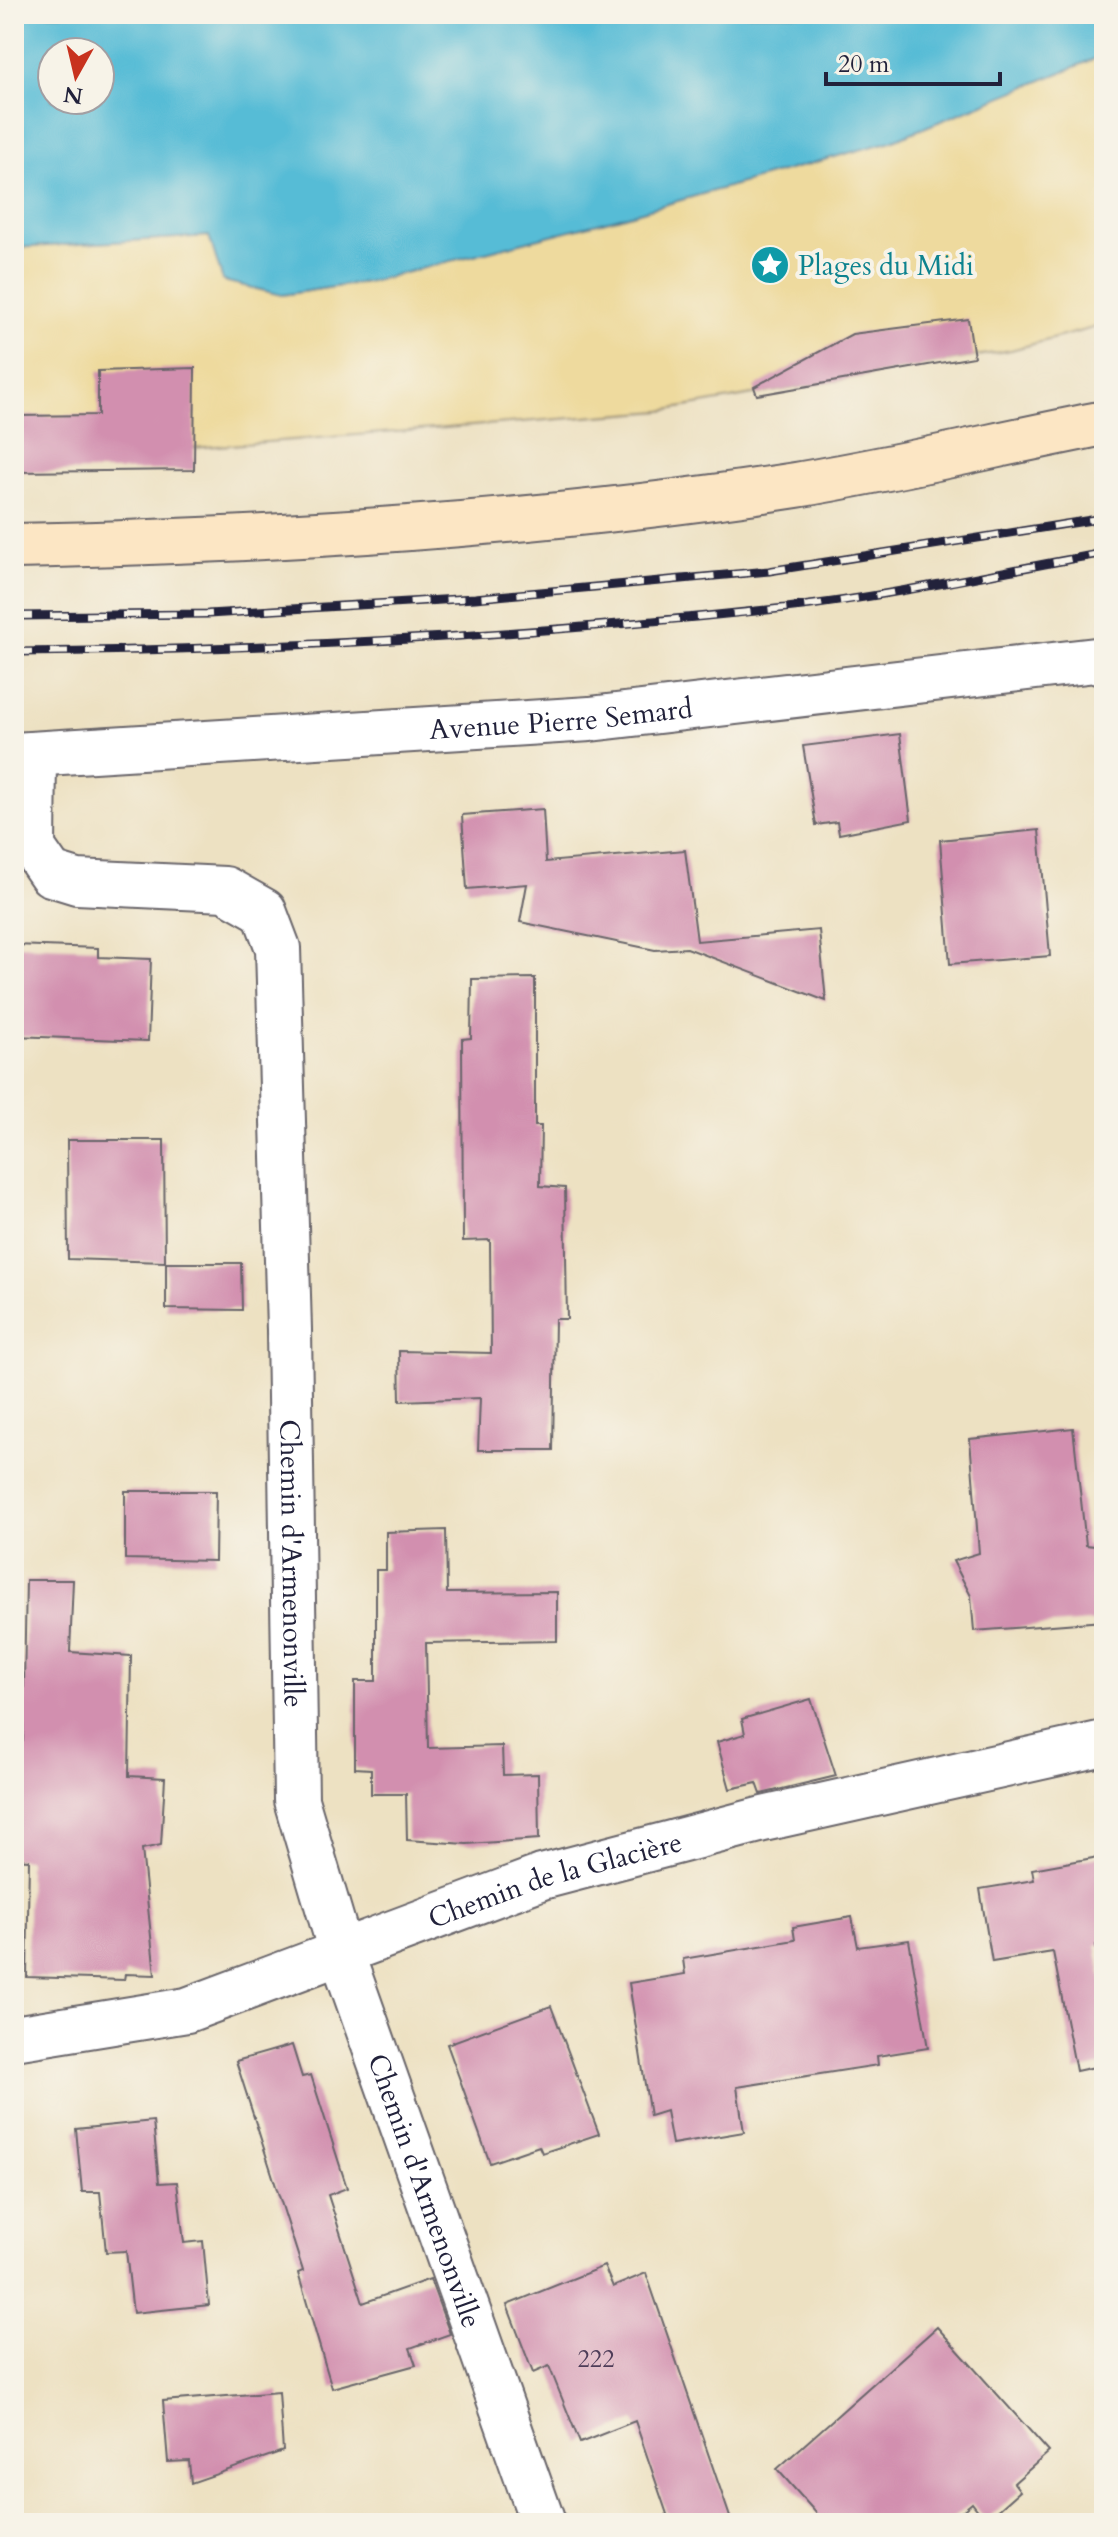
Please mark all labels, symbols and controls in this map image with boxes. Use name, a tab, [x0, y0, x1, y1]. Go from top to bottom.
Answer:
north arrow	[36, 36, 116, 116]
scale bar	[826, 36, 1000, 86]
text: 20 m	[838, 48, 890, 81]
text: N	[62, 79, 85, 111]
place icon: Plages du Midi	[749, 244, 791, 286]
place label: Plages du Midi	[798, 247, 974, 285]
street label: Avenue Pierre Semard	[428, 689, 695, 749]
street label: Chemin d'Armenonville	[270, 1419, 313, 1708]
street label: Chemin de la Glacière	[423, 1823, 686, 1938]
street label: Chemin d'Armenonville	[358, 2049, 490, 2333]
house number: 222	[578, 2343, 614, 2376]

